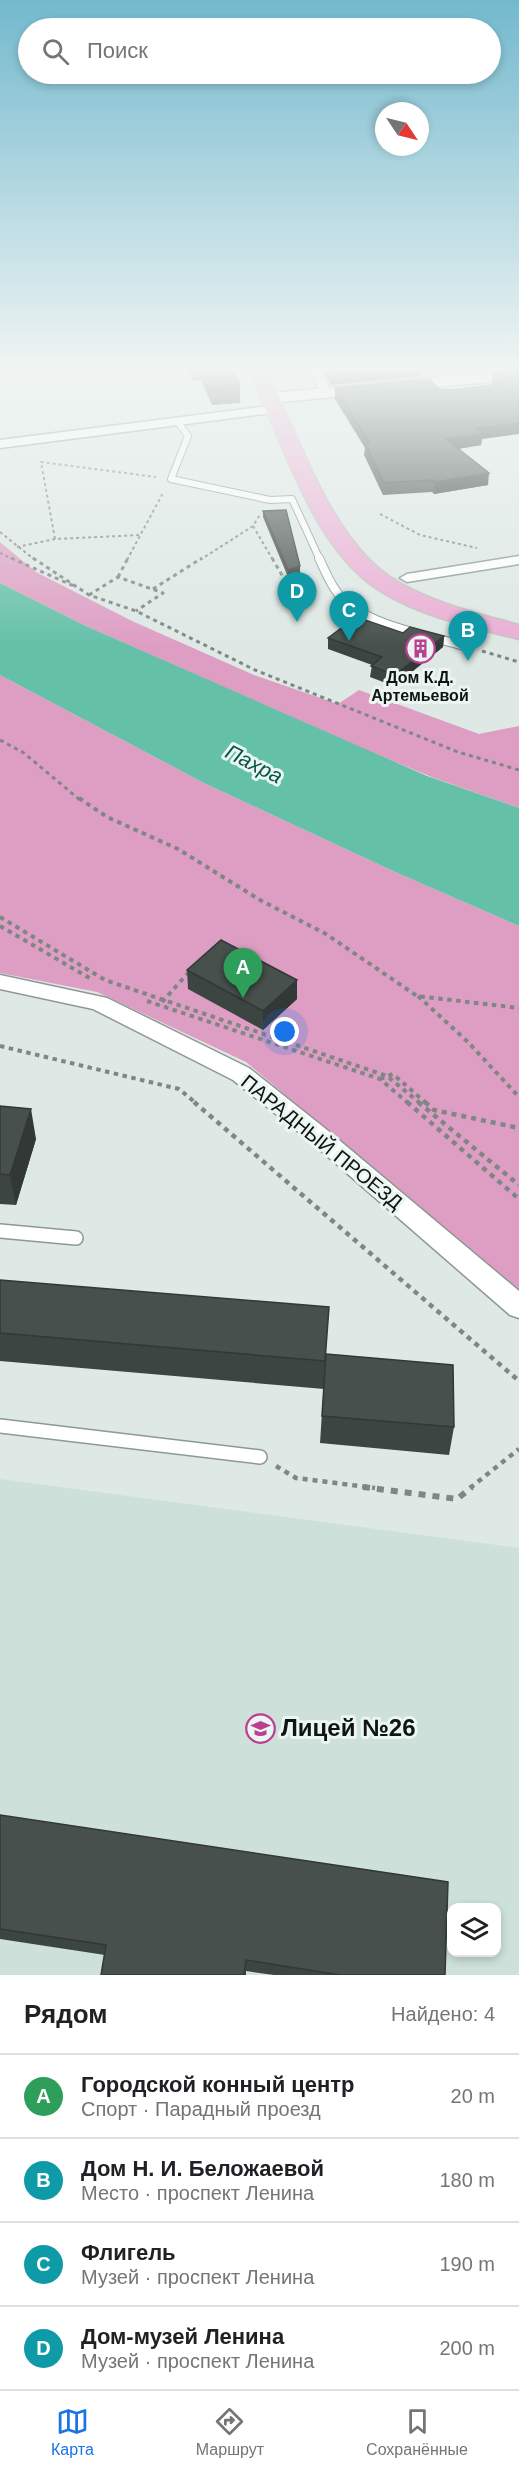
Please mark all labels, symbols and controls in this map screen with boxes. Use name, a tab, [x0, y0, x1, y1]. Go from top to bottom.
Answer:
search box	[18, 18, 501, 84]
icon: search	[39, 35, 72, 68]
text: Поиск	[87, 38, 148, 63]
north arrow	[375, 102, 429, 156]
pin: D	[278, 572, 316, 622]
pin: C	[330, 592, 368, 641]
pin: B	[448, 612, 488, 661]
building icon: Дом К.Д. Артемьевой	[404, 633, 436, 665]
place label: Дом К.Д. Артемьевой	[371, 669, 469, 704]
water label: Пахра	[222, 740, 287, 788]
pin: A	[224, 948, 262, 998]
your location	[270, 1017, 299, 1046]
street label: ПАРАДНЫЙ ПРОЕЗД	[237, 1070, 408, 1214]
school or university icon: Лицей №26	[244, 1712, 276, 1744]
place label: Лицей №26	[281, 1714, 416, 1741]
map controls	[447, 1903, 501, 1957]
button: layers	[447, 1903, 501, 1957]
text: Рядом	[24, 1999, 107, 2029]
text: Найдено: 4	[391, 2003, 495, 2025]
text: Городской конный центр	[81, 2072, 355, 2097]
text: A	[36, 2085, 51, 2107]
text: 20 m	[451, 2085, 495, 2107]
text: Спорт · Парадный проезд	[81, 2098, 321, 2120]
text: Дом Н. И. Беложаевой	[81, 2156, 324, 2181]
text: B	[36, 2169, 51, 2191]
text: 180 m	[439, 2169, 495, 2191]
text: Место · проспект Ленина	[81, 2182, 314, 2204]
text: Флигель	[81, 2240, 176, 2265]
text: C	[36, 2253, 51, 2275]
text: 190 m	[439, 2253, 495, 2275]
text: Музей · проспект Ленина	[81, 2266, 314, 2288]
text: Дом-музей Ленина	[81, 2324, 284, 2349]
text: D	[36, 2337, 51, 2359]
text: 200 m	[439, 2337, 495, 2359]
text: Музей · проспект Ленина	[81, 2350, 314, 2372]
tab: Карта	[51, 2405, 94, 2459]
tab: Маршрут	[196, 2405, 264, 2459]
tab: Сохранённые	[366, 2405, 468, 2459]

